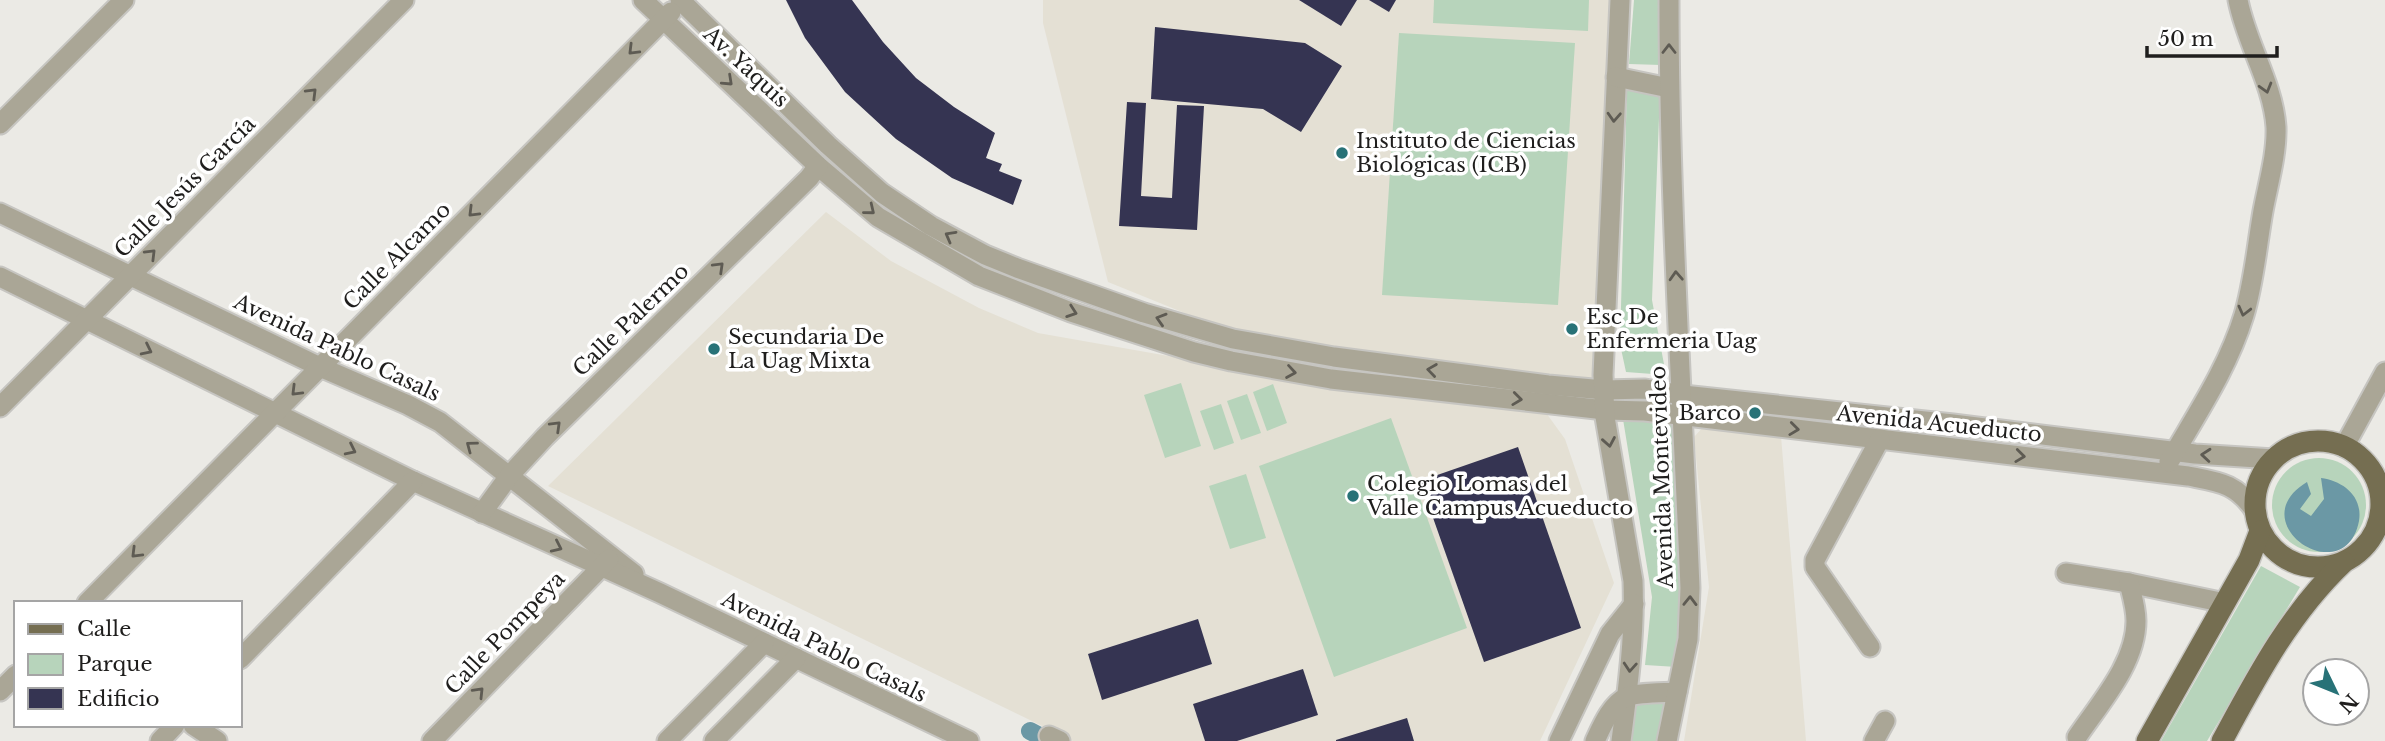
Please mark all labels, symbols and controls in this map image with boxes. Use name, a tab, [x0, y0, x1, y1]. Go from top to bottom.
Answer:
scale bar	[2147, 14, 2276, 58]
street label: Av. Yaquis	[697, 20, 794, 113]
text: 50 m	[2158, 26, 2214, 52]
one-way arrow	[629, 42, 642, 55]
one-way arrow	[1661, 43, 1677, 54]
one-way arrow	[720, 72, 733, 85]
one-way arrow	[2258, 82, 2273, 94]
one-way arrow	[303, 88, 316, 101]
street label: Calle Jesús García	[109, 111, 261, 263]
one-way arrow	[1607, 112, 1622, 123]
place label: Instituto de Ciencias Biológicas (ICB)	[1356, 128, 1576, 178]
marker: Instituto de Ciencias Biológicas (ICB)	[1334, 145, 1350, 161]
street label: Calle Alcamo	[338, 197, 456, 315]
one-way arrow	[863, 202, 875, 215]
one-way arrow	[469, 204, 482, 217]
one-way arrow	[944, 230, 957, 244]
one-way arrow	[143, 249, 156, 262]
street label: Calle Palermo	[568, 258, 694, 382]
one-way arrow	[710, 262, 723, 275]
one-way arrow	[1668, 270, 1683, 281]
street label: Avenida Pablo Casals	[229, 288, 444, 407]
one-way arrow	[1066, 304, 1078, 318]
place label: Esc De Enfermeria Uag	[1586, 304, 1757, 354]
one-way arrow	[2238, 305, 2252, 317]
one-way arrow	[1155, 312, 1167, 327]
marker: Esc De Enfermeria Uag	[1564, 321, 1580, 337]
place label: Secundaria De La Uag Mixta	[728, 324, 884, 374]
one-way arrow	[140, 341, 152, 355]
marker: Secundaria De La Uag Mixta	[706, 341, 722, 357]
one-way arrow	[1426, 362, 1438, 377]
one-way arrow	[1285, 364, 1297, 379]
street label: Avenida Montevideo	[1645, 365, 1679, 590]
one-way arrow	[292, 383, 305, 396]
one-way arrow	[1511, 392, 1523, 407]
place label: Barco	[1678, 400, 1741, 426]
street label: Avenida Acueducto	[1834, 400, 2043, 448]
marker: Barco	[1747, 405, 1763, 421]
one-way arrow	[548, 421, 561, 434]
one-way arrow	[1789, 421, 1800, 436]
one-way arrow	[1601, 436, 1616, 448]
one-way arrow	[466, 441, 478, 454]
one-way arrow	[344, 442, 356, 456]
one-way arrow	[2200, 448, 2212, 463]
one-way arrow	[2014, 449, 2026, 464]
place label: Colegio Lomas del Valle Campus Acueducto	[1366, 471, 1633, 521]
marker: Colegio Lomas del Valle Campus Acueducto	[1345, 488, 1361, 504]
one-way arrow	[550, 539, 562, 553]
one-way arrow	[132, 545, 145, 558]
street label: Calle Pompeya	[440, 566, 571, 700]
street label: Avenida Pablo Casals	[716, 586, 931, 708]
one-way arrow	[1682, 596, 1698, 606]
legend	[14, 601, 242, 727]
text: Calle	[77, 616, 131, 642]
text: Parque	[77, 651, 152, 677]
north arrow	[2301, 657, 2371, 727]
one-way arrow	[1623, 662, 1638, 673]
text: Edificio	[77, 686, 159, 712]
one-way arrow	[471, 687, 484, 700]
text: N	[2333, 689, 2363, 718]

